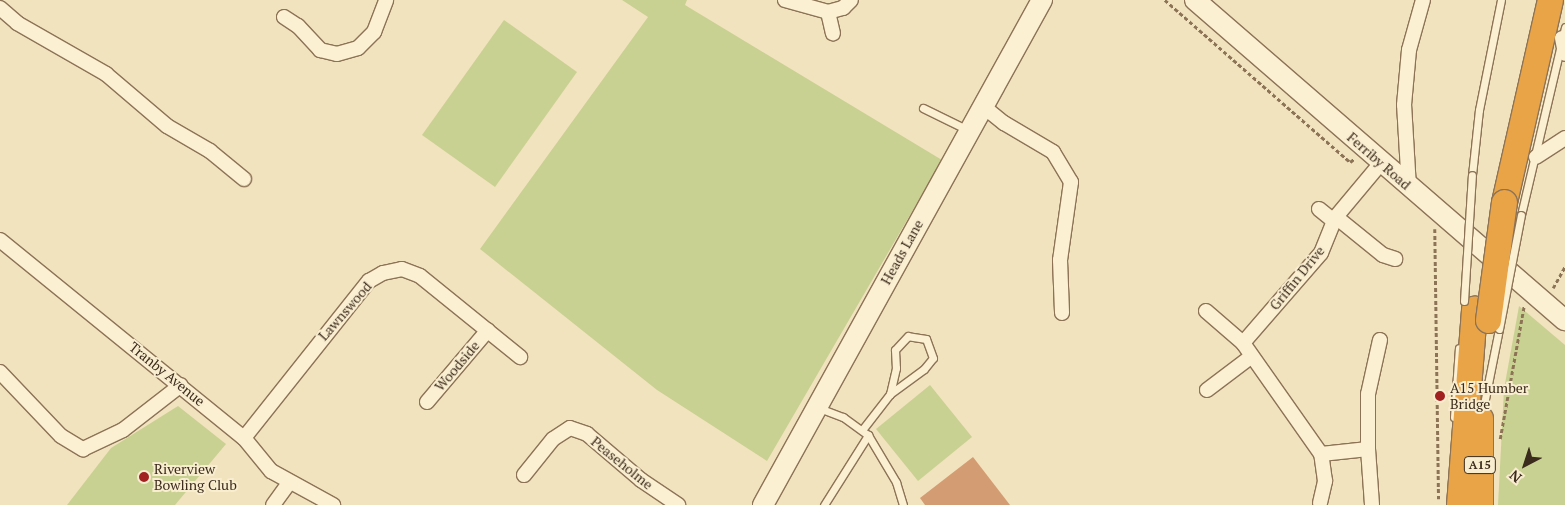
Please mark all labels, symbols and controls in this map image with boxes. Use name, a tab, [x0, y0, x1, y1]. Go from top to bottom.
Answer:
street label: Ferriby Road	[1344, 129, 1414, 193]
street label: Heads Lane	[877, 217, 927, 287]
street label: Griffin Drive	[1266, 243, 1328, 313]
street label: Lawnswood	[315, 278, 375, 344]
street label: Woodside	[431, 337, 483, 395]
street label: Tranby Avenue	[126, 338, 208, 410]
place label: A15 Humber Bridge	[1450, 380, 1528, 412]
marker: A15 Humber Bridge	[1434, 390, 1446, 402]
street label: Peaseholme	[588, 433, 656, 493]
north arrow	[1500, 440, 1550, 490]
road number: A15	[1464, 456, 1496, 474]
place label: Riverview Bowling Club	[154, 461, 237, 494]
text: N	[1505, 466, 1525, 488]
marker: Riverview Bowling Club	[138, 471, 150, 483]

